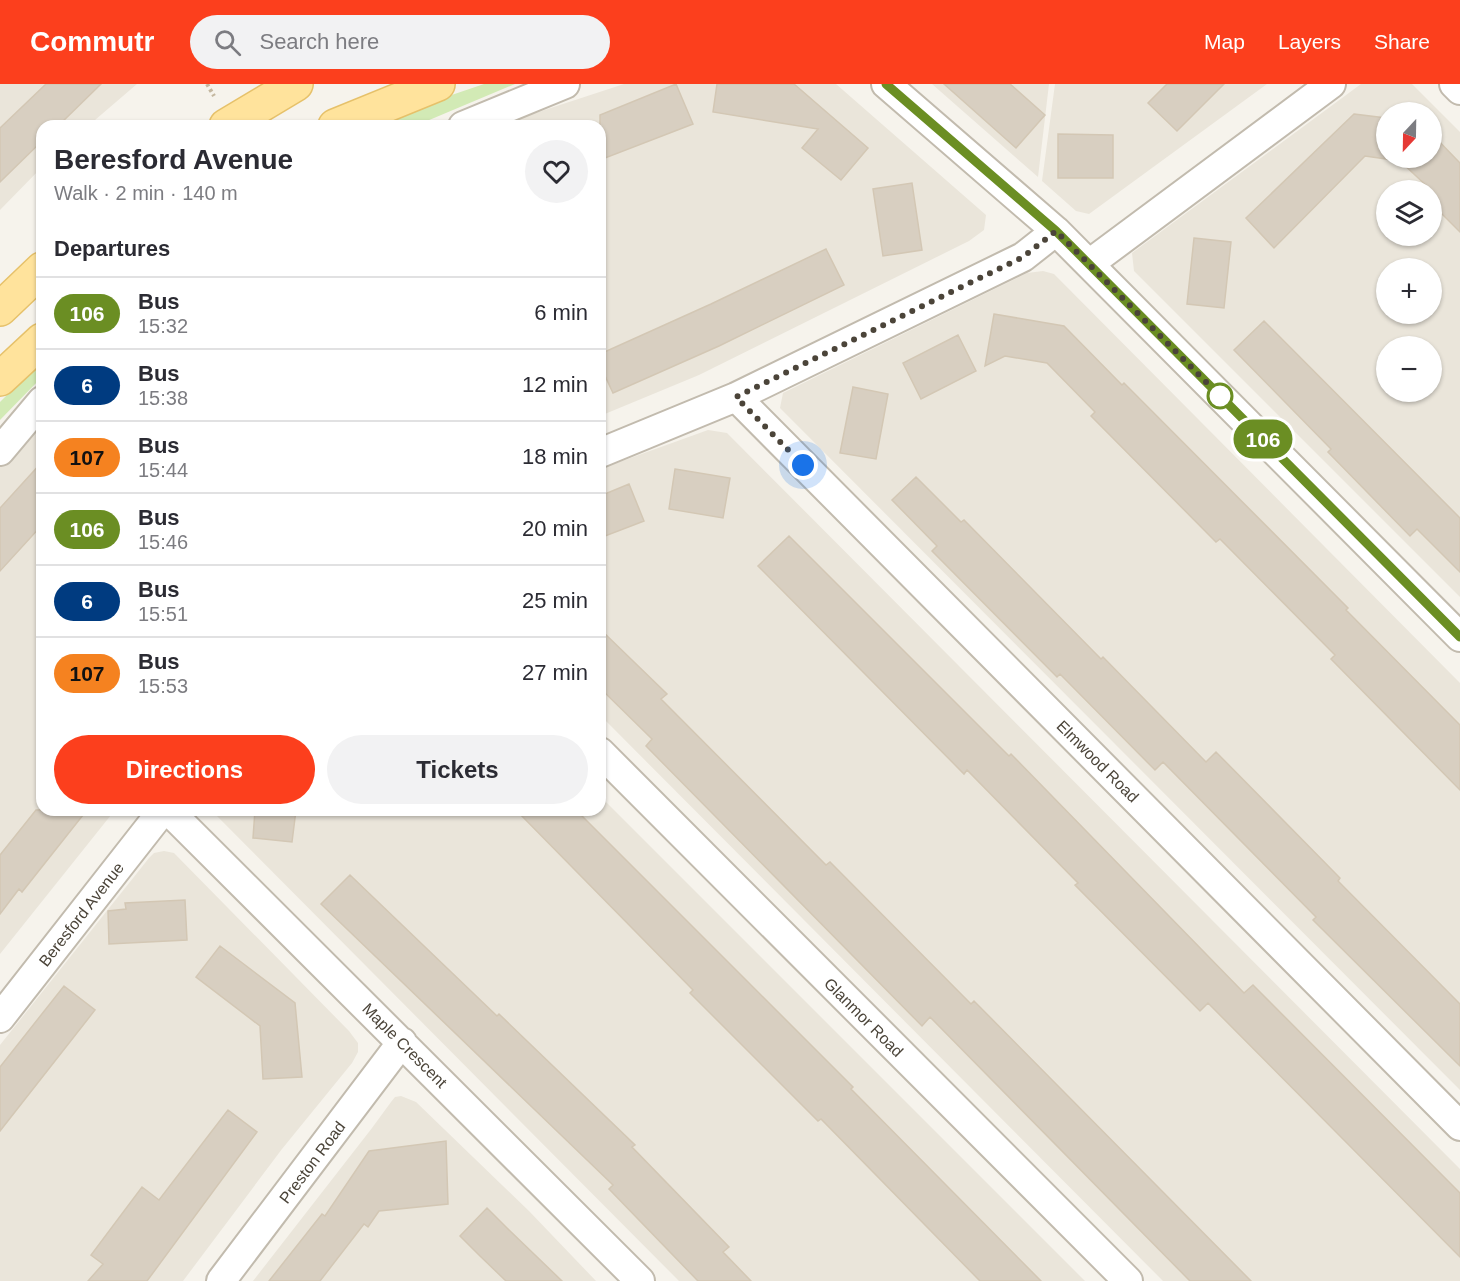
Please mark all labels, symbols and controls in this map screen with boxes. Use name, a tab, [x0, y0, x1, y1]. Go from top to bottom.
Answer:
search box	[190, 15, 610, 69]
text: Commutr	[30, 26, 154, 57]
icon: search	[211, 26, 244, 59]
text: Search here	[259, 29, 379, 54]
text: Map	[1204, 30, 1245, 53]
text: Layers	[1278, 30, 1341, 53]
text: Share	[1374, 30, 1430, 53]
north arrow	[1376, 102, 1442, 168]
map controls	[1376, 102, 1442, 402]
button: heart	[525, 140, 588, 203]
text: Beresford Avenue	[54, 144, 293, 175]
button: layers	[1376, 180, 1442, 246]
text: Walk · 2 min · 140 m	[54, 182, 238, 204]
text: Departures	[54, 236, 170, 261]
button: +	[1376, 258, 1442, 324]
text: Bus	[138, 289, 180, 314]
text: 6 min	[534, 300, 588, 325]
text: 106	[69, 302, 105, 325]
text: 15:32	[138, 315, 188, 337]
button: −	[1376, 336, 1442, 402]
text: Bus	[138, 361, 180, 386]
text: 12 min	[522, 372, 588, 397]
text: 6	[81, 374, 93, 397]
unlabelled marker	[1207, 383, 1233, 409]
text: 15:38	[138, 387, 188, 409]
line badge: 106	[1228, 420, 1298, 458]
text: 106	[1245, 428, 1281, 451]
text: Bus	[138, 433, 180, 458]
text: 18 min	[522, 444, 588, 469]
text: 107	[69, 446, 105, 469]
your location	[788, 450, 818, 480]
text: 15:44	[138, 459, 188, 481]
text: Bus	[138, 505, 180, 530]
text: 20 min	[522, 516, 588, 541]
text: 106	[69, 518, 105, 541]
text: 15:46	[138, 531, 188, 553]
text: Bus	[138, 577, 180, 602]
text: 25 min	[522, 588, 588, 613]
text: 6	[81, 590, 93, 613]
text: 15:51	[138, 603, 188, 625]
text: Bus	[138, 649, 180, 674]
text: 27 min	[522, 660, 588, 685]
text: 107	[69, 662, 105, 685]
text: 15:53	[138, 675, 188, 697]
street label: Elmwood Road	[1053, 717, 1142, 806]
button: Directions	[54, 735, 315, 804]
button: Tickets	[327, 735, 588, 804]
street label: Beresford Avenue	[36, 859, 127, 970]
street label: Glanmor Road	[821, 975, 906, 1060]
street label: Maple Crescent	[359, 1000, 451, 1091]
street label: Preston Road	[276, 1118, 349, 1206]

